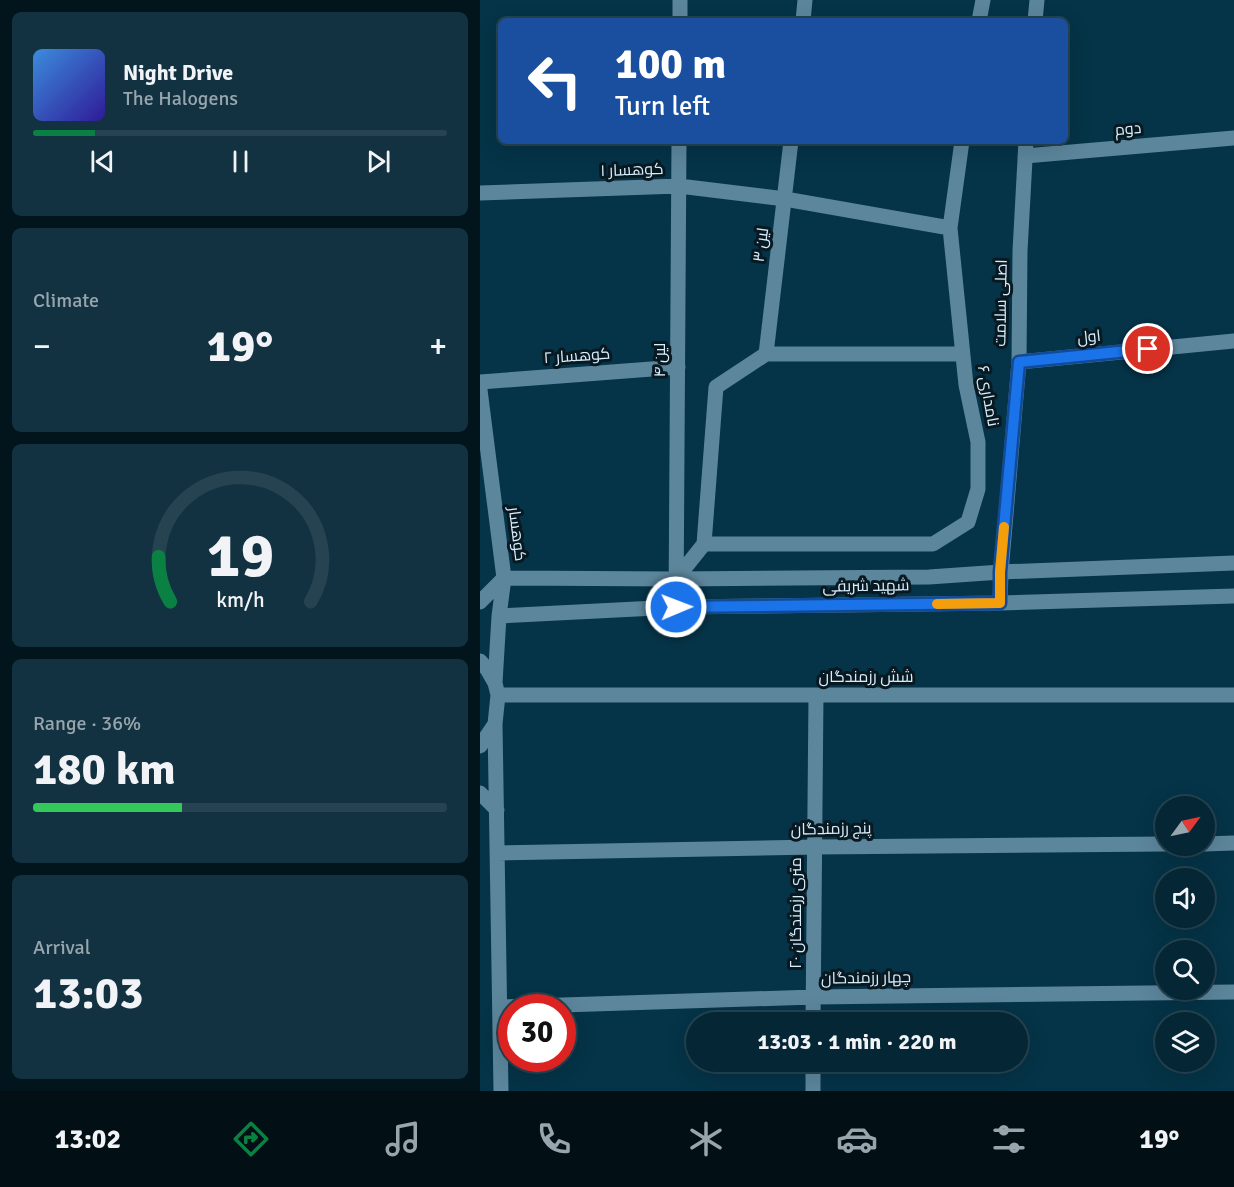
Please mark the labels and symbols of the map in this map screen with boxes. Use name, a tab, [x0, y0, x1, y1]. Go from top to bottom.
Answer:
street label: دوم	[1114, 118, 1142, 141]
street label: کوهسار ۱	[600, 159, 664, 181]
street label: لین ۳	[749, 226, 773, 264]
street label: اصلی سلامت	[990, 259, 1012, 347]
pin	[1122, 323, 1173, 374]
street label: اول	[1076, 326, 1102, 348]
street label: لین ۴	[650, 343, 670, 377]
street label: کوهسار ۲	[543, 344, 611, 368]
street label: نامداری ۶	[973, 364, 1003, 428]
street label: کوهسار	[504, 505, 530, 562]
position arrow	[644, 575, 708, 639]
street label: شهید شریفی	[822, 575, 910, 597]
street label: شش رزمندگان	[819, 667, 913, 687]
north arrow	[1155, 796, 1215, 856]
street label: پنج رزمندگان	[790, 818, 872, 841]
street label: ۲۰ متری رزمندگان	[786, 857, 806, 969]
street label: چهار رزمندگان	[821, 967, 911, 990]
speed limit sign: 30	[498, 994, 576, 1072]

